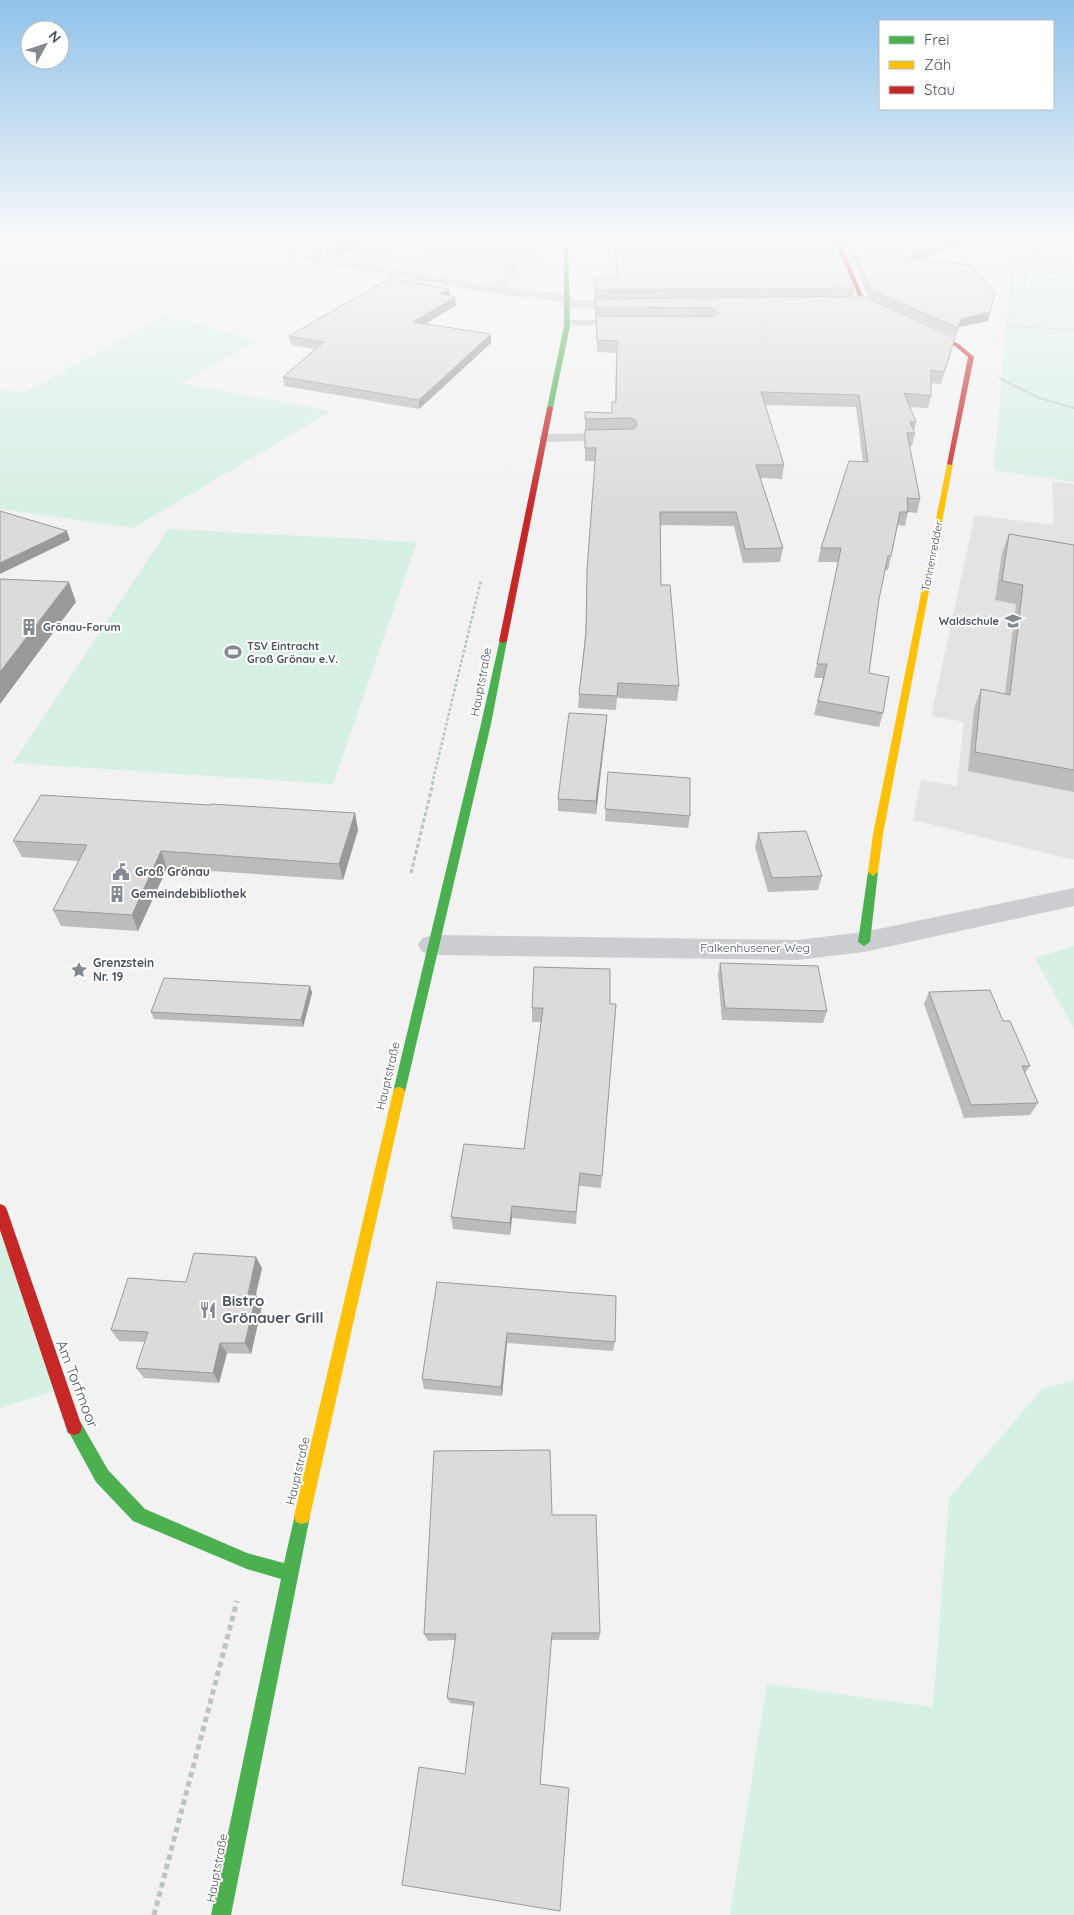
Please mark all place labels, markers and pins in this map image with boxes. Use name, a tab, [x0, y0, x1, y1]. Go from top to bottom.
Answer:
school or university icon: Waldschule	[1003, 611, 1023, 631]
place label: Waldschule	[939, 614, 1000, 628]
building icon: Grönau-Forum	[19, 617, 39, 637]
place label: Grönau-Forum	[43, 620, 121, 634]
place label: TSV Eintracht Groß Grönau e.V.	[247, 639, 338, 666]
sports icon: TSV Eintracht Groß Grönau e.V.	[223, 642, 243, 662]
public building icon: Groß Grönau	[111, 862, 131, 882]
place label: Groß Grönau	[135, 864, 210, 879]
building icon: Gemeindebibliothek	[107, 884, 127, 904]
place label: Gemeindebibliothek	[131, 886, 247, 901]
place label: Grenzstein Nr. 19	[93, 955, 154, 984]
place icon: Grenzstein Nr. 19	[69, 960, 89, 980]
place label: Bistro Grönauer Grill	[222, 1291, 323, 1327]
restaurant icon: Bistro Grönauer Grill	[198, 1300, 218, 1320]

